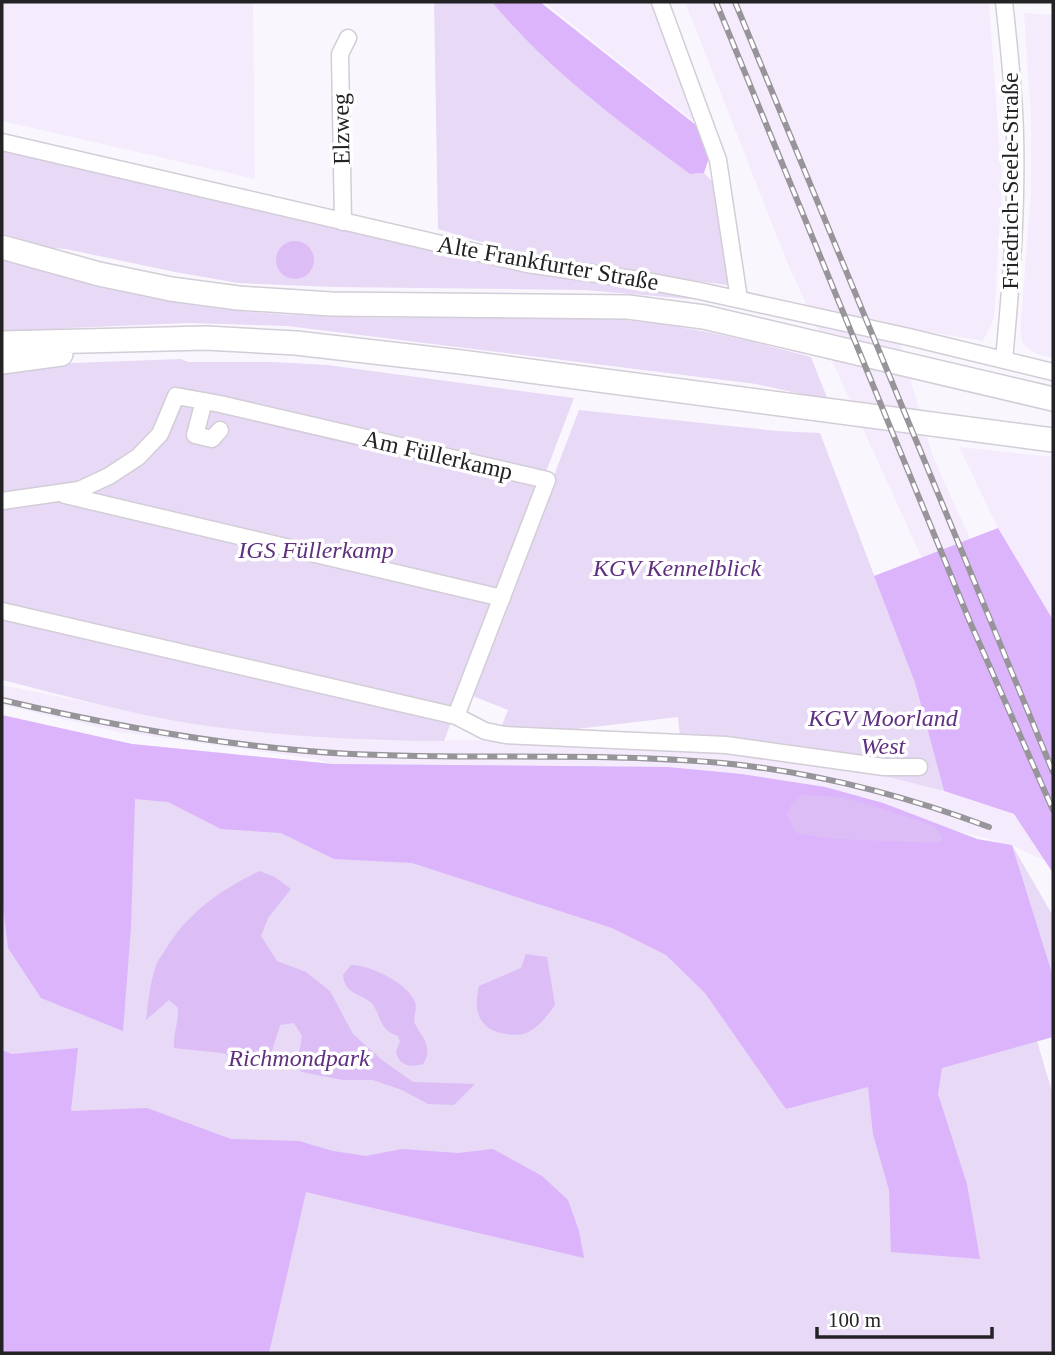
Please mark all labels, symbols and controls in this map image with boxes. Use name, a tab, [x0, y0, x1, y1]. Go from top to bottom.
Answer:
street label: Friedrich-Seele-Straße	[997, 72, 1023, 290]
street label: Elzweg	[327, 93, 355, 165]
street label: Alte Frankfurter Straße	[435, 231, 661, 295]
street label: Am Füllerkamp	[361, 425, 515, 485]
park label: IGS Füllerkamp	[237, 537, 394, 563]
park label: KGV Kennelblick	[592, 555, 761, 581]
park label: KGV Moorland West	[807, 705, 959, 759]
park label: Richmondpark	[227, 1045, 370, 1071]
scale bar	[817, 1296, 992, 1340]
text: 100 m	[828, 1308, 881, 1332]

